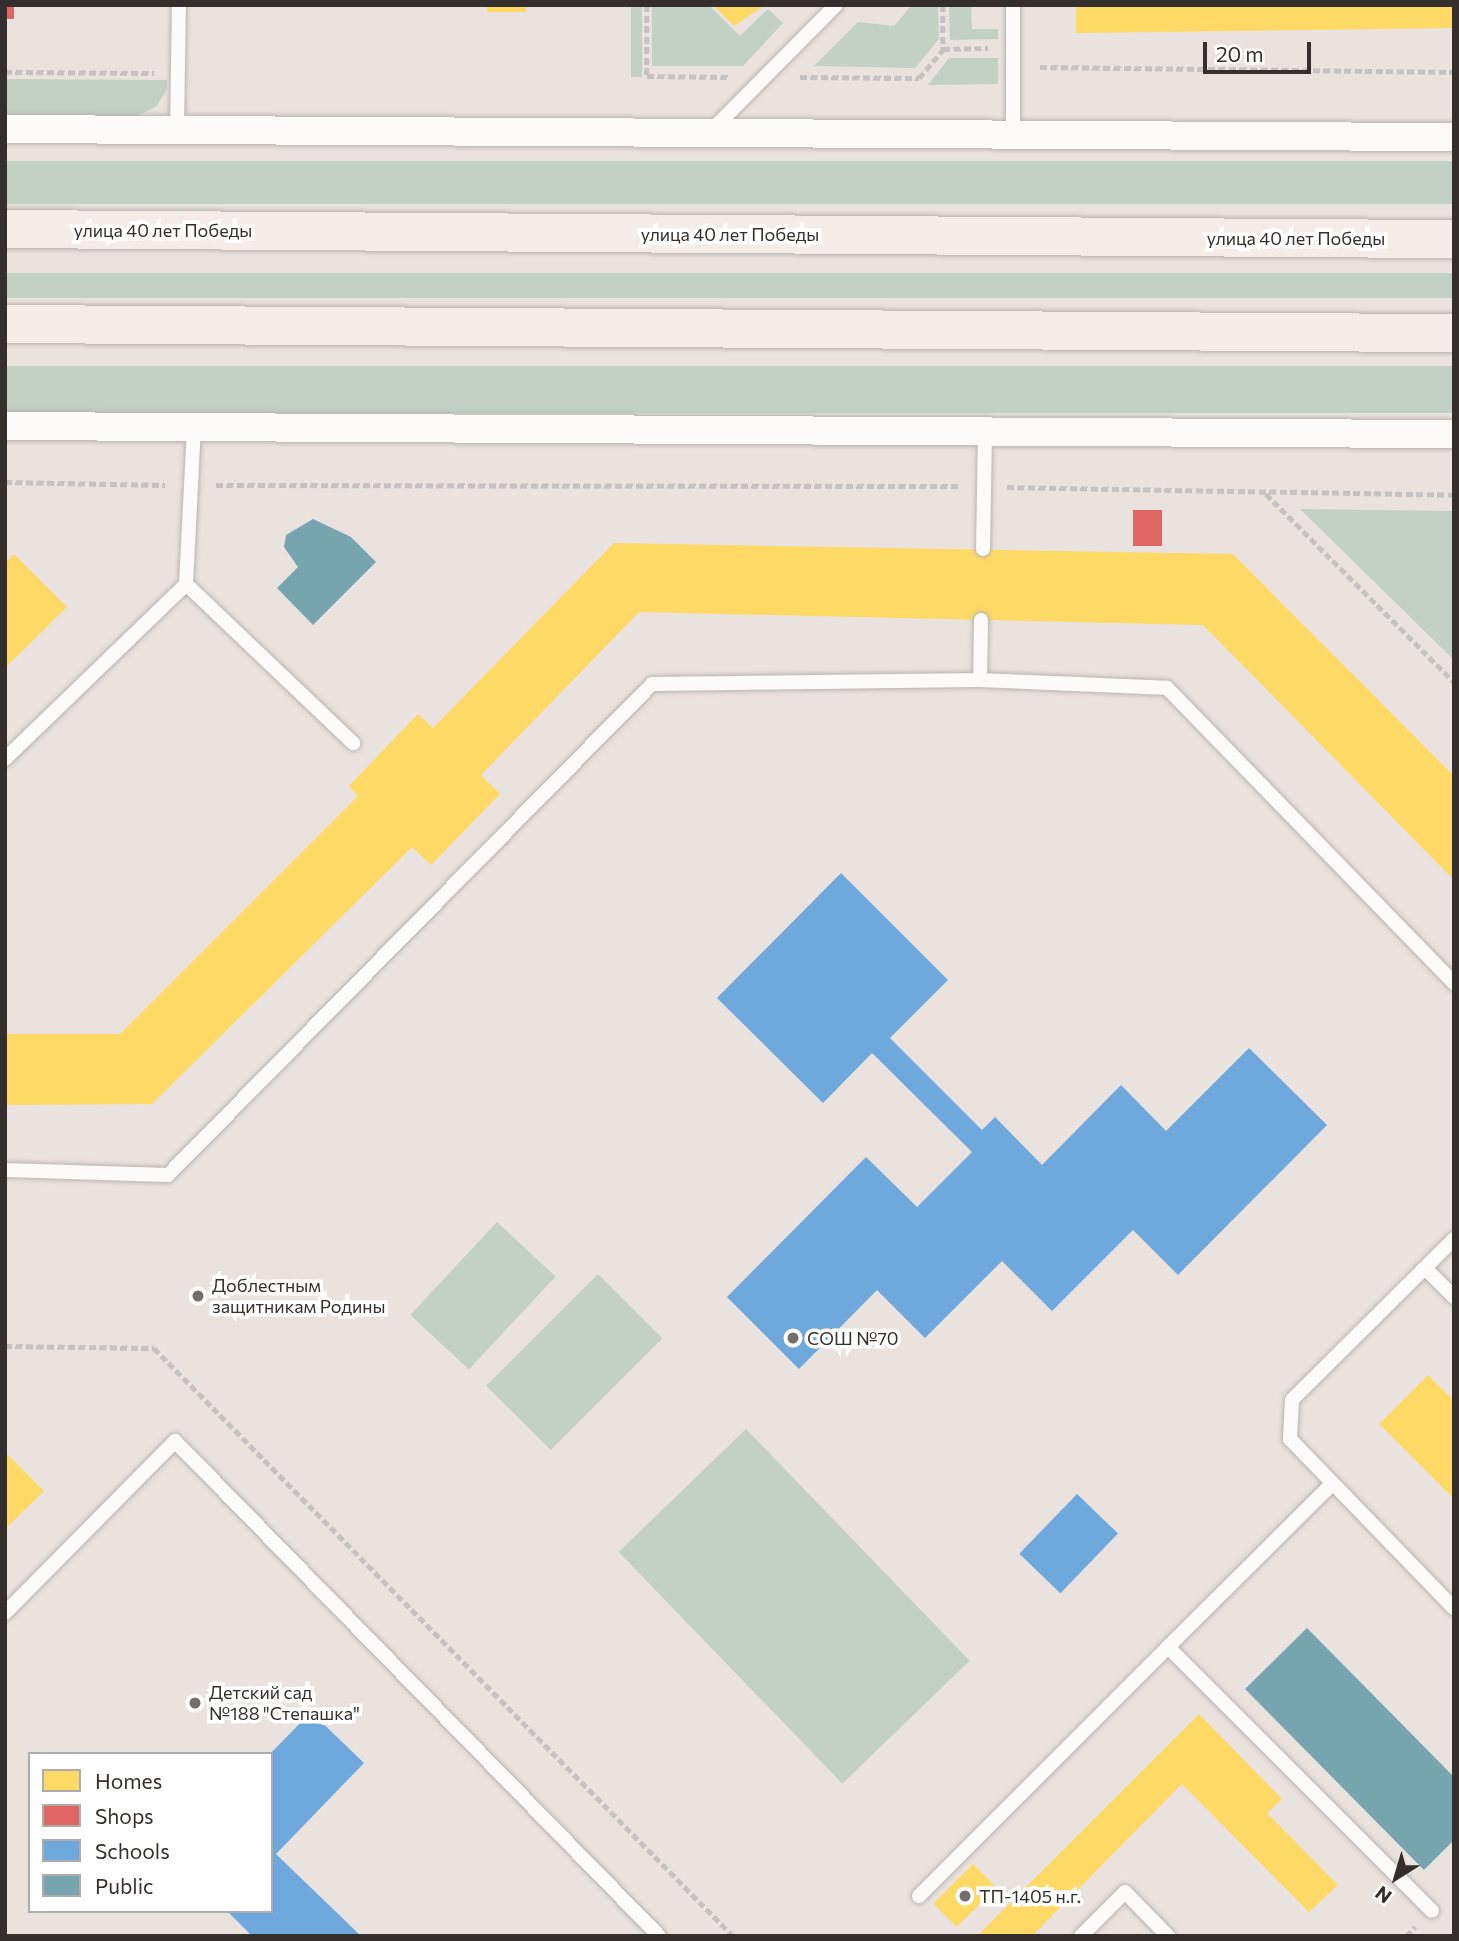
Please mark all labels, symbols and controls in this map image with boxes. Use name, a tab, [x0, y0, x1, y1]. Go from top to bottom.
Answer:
scale bar	[1207, 28, 1316, 72]
text: 20 m	[1216, 41, 1264, 66]
street label: улица 40 лет Победы	[74, 219, 252, 241]
street label: улица 40 лет Победы	[641, 223, 819, 245]
street label: улица 40 лет Победы	[1207, 227, 1385, 249]
place label: Доблестным защитникам Родины	[212, 1275, 386, 1318]
marker: Доблестным защитникам Родины	[190, 1288, 206, 1304]
place label: СОШ №70	[807, 1327, 899, 1349]
marker: СОШ №70	[785, 1330, 801, 1346]
place label: Детский сад №188 "Степашка"	[209, 1682, 360, 1724]
marker: Детский сад №188 "Степашка"	[187, 1695, 203, 1711]
legend	[28, 1752, 273, 1913]
text: Homes	[95, 1768, 162, 1793]
text: Shops	[95, 1803, 154, 1828]
text: Schools	[95, 1838, 170, 1863]
north arrow	[1361, 1843, 1431, 1913]
text: Public	[95, 1873, 153, 1898]
text: N	[1370, 1882, 1396, 1909]
place label: ТП-1405 н.г.	[979, 1885, 1081, 1907]
marker: ТП-1405 н.г.	[957, 1888, 973, 1904]

